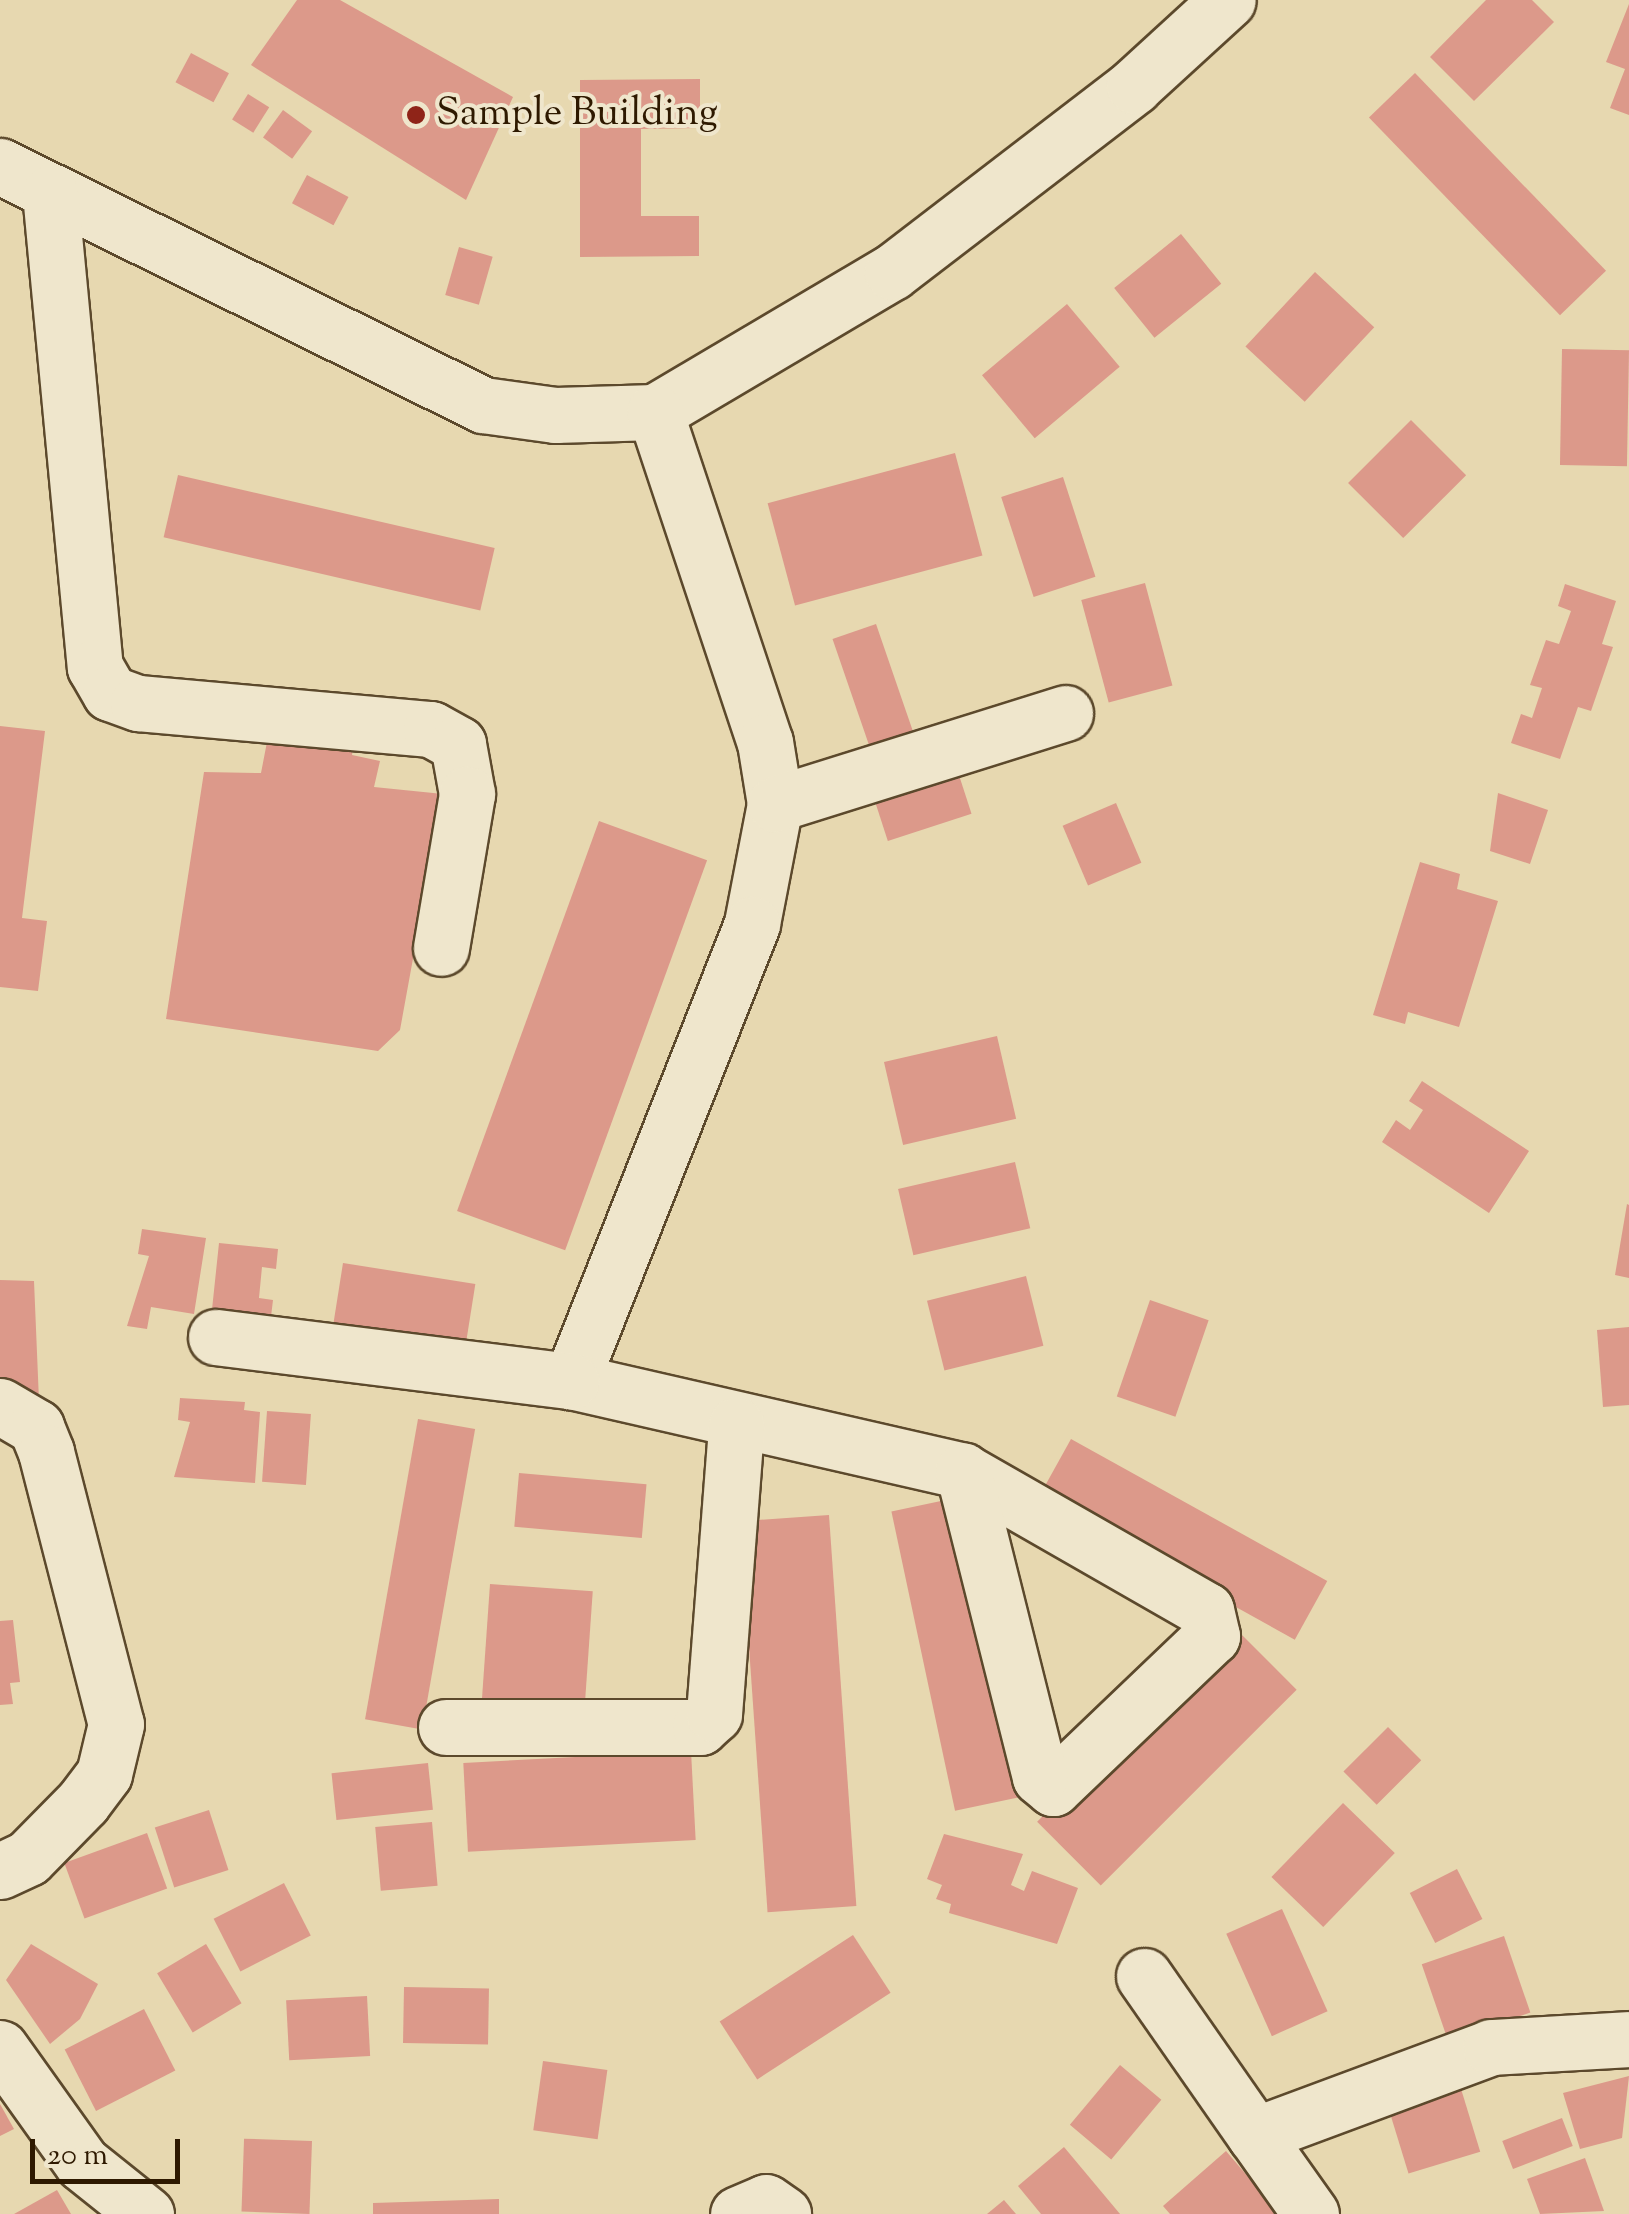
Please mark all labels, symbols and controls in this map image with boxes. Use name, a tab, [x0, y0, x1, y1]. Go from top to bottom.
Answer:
place label: Sample Building	[436, 91, 718, 139]
marker: Sample Building	[405, 104, 427, 126]
scale bar	[35, 2119, 185, 2181]
text: 20 m	[47, 2135, 108, 2178]

